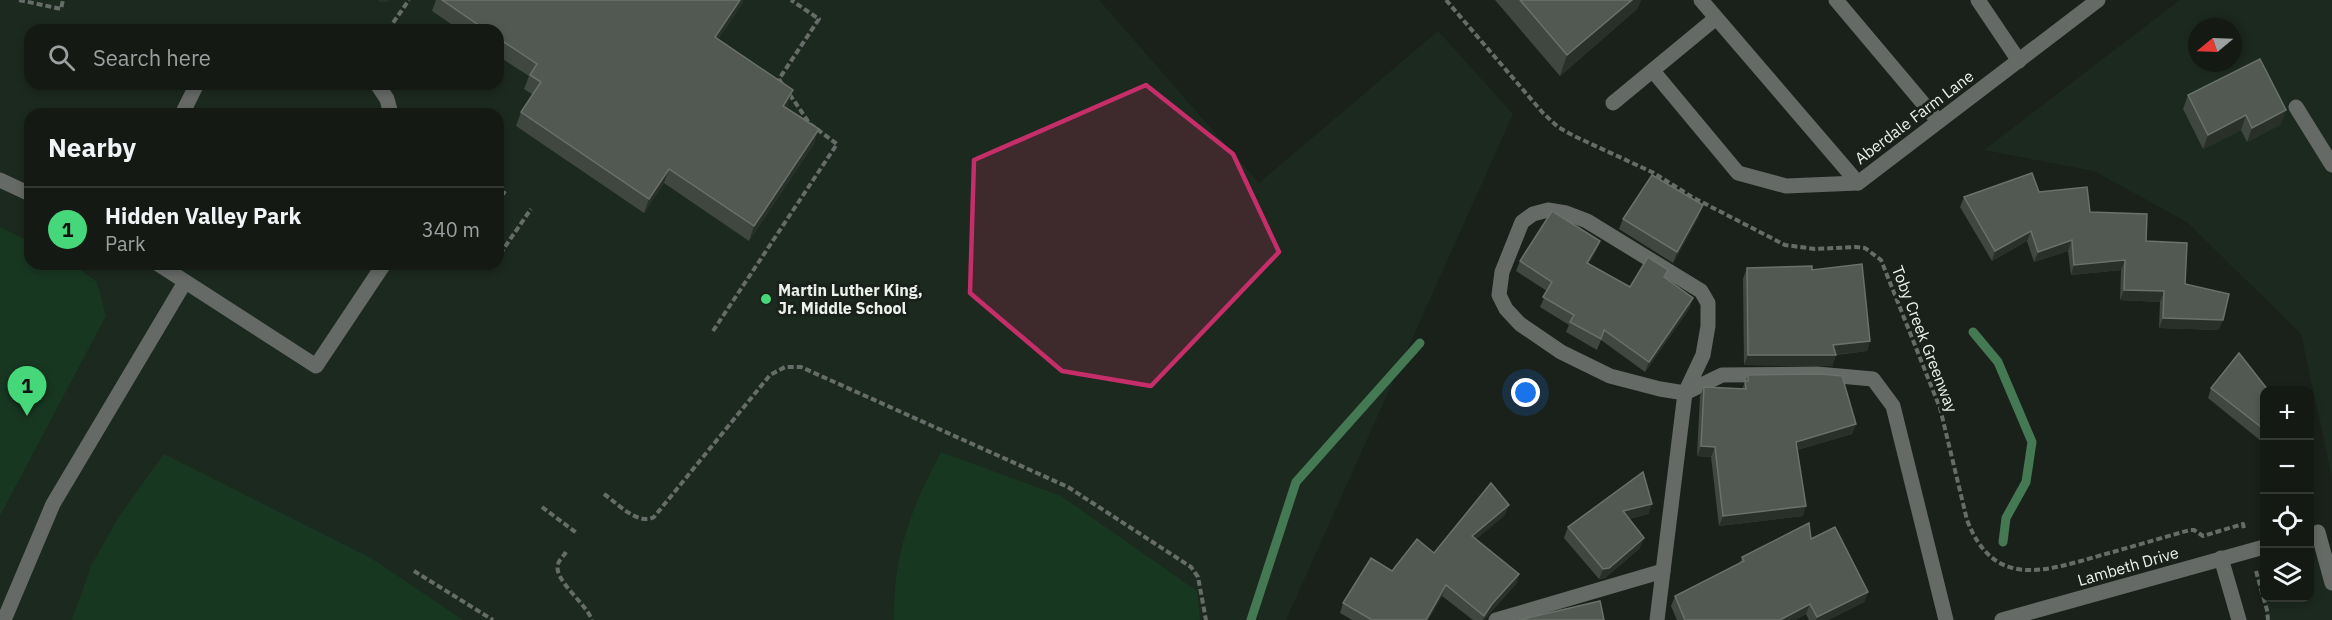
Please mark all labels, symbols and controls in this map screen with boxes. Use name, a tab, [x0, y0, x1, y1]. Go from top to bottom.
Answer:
north arrow	[2188, 18, 2242, 72]
search box	[24, 24, 504, 90]
icon: search	[45, 41, 78, 74]
text: Search here	[93, 43, 211, 72]
street label: Aberdale Farm Lane	[1851, 66, 1978, 168]
text: Nearby	[48, 130, 136, 164]
text: Hidden Valley Park	[105, 201, 301, 230]
text: 1	[62, 216, 74, 243]
text: 340 m	[422, 216, 480, 243]
text: Park	[105, 230, 145, 257]
street label: Toby Creek Greenway	[1888, 263, 1962, 415]
place label: Martin Luther King, Jr. Middle School	[778, 280, 923, 318]
marker: Martin Luther King, Jr. Middle School	[759, 292, 773, 306]
pin: 1	[8, 366, 46, 416]
your location	[1511, 378, 1540, 407]
map controls	[2260, 386, 2314, 602]
button: +	[2260, 386, 2314, 440]
button: −	[2260, 440, 2314, 494]
button: locate	[2260, 494, 2314, 548]
street label: Lambeth Drive	[2075, 542, 2181, 590]
button: layers	[2260, 548, 2314, 602]

